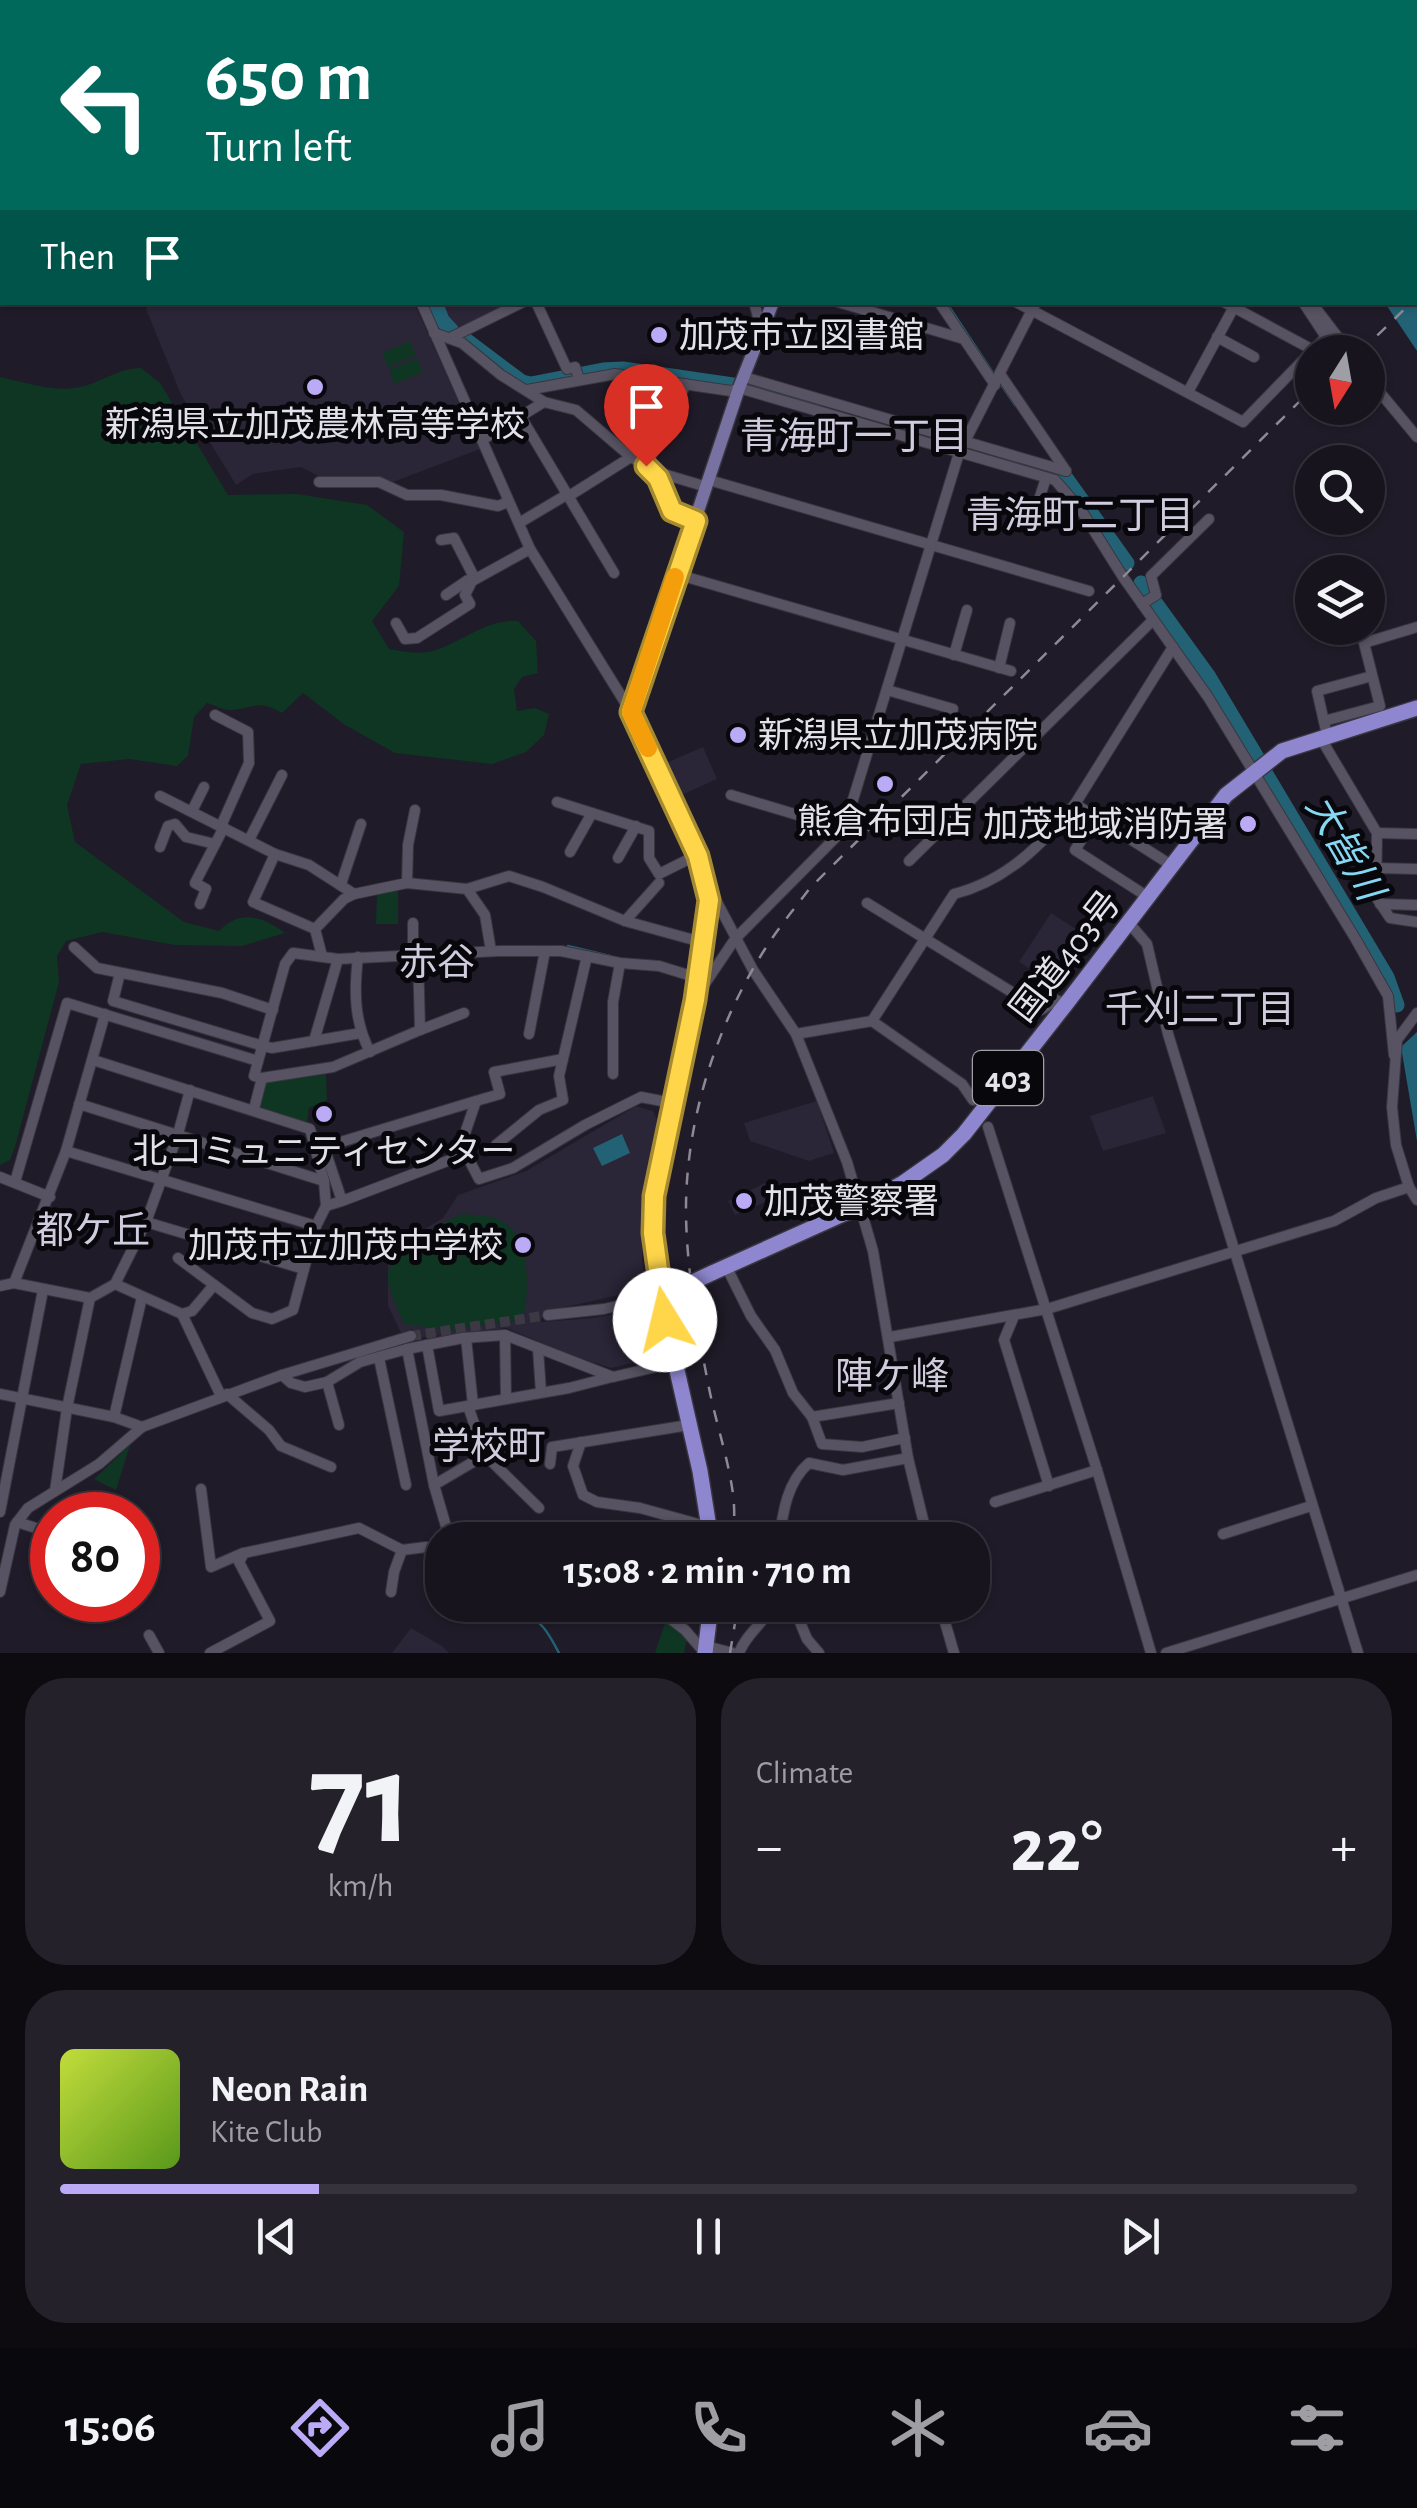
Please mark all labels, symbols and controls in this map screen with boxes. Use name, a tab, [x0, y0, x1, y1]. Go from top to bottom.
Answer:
icon: left	[40, 40, 170, 170]
text: 650 m	[205, 43, 373, 113]
text: Turn left	[205, 125, 352, 170]
icon: arrive	[135, 230, 190, 285]
text: Then	[40, 239, 115, 277]
place label: 加茂市立図書館	[679, 317, 924, 354]
marker: 加茂市立図書館	[648, 324, 670, 346]
north arrow	[1295, 335, 1385, 425]
map controls	[1295, 335, 1385, 645]
pin	[604, 364, 689, 467]
marker: 新潟県立加茂農林高等学校	[304, 376, 326, 398]
icon: arrive	[619, 379, 674, 434]
place label: 新潟県立加茂農林高等学校	[105, 406, 525, 443]
district label: 青海町一丁目	[740, 417, 968, 457]
button: search	[1295, 445, 1385, 535]
district label: 青海町二丁目	[966, 496, 1194, 536]
button: layers	[1295, 555, 1385, 645]
place label: 新潟県立加茂病院	[758, 717, 1038, 754]
marker: 新潟県立加茂病院	[727, 724, 749, 746]
marker: 熊倉布団店	[874, 773, 896, 795]
water label: 大皆川	[1298, 788, 1392, 910]
place label: 熊倉布団店	[797, 803, 973, 840]
place label: 加茂地域消防署	[983, 806, 1228, 843]
marker: 加茂地域消防署	[1237, 813, 1259, 835]
street label: 国道403号	[1003, 884, 1128, 1029]
district label: 赤谷	[399, 943, 475, 983]
district label: 千刈二丁目	[1105, 989, 1295, 1030]
road number: 403	[973, 1051, 1043, 1105]
marker: 北コミュニティセンター	[313, 1103, 335, 1125]
place label: 北コミュニティセンター	[133, 1134, 515, 1170]
place label: 加茂警察署	[764, 1183, 939, 1220]
marker: 加茂警察署	[733, 1190, 755, 1212]
district label: 都ケ丘	[36, 1211, 150, 1251]
place label: 加茂市立加茂中学校	[188, 1227, 503, 1264]
marker: 加茂市立加茂中学校	[512, 1234, 534, 1256]
position arrow	[613, 1268, 717, 1372]
district label: 陣ケ峰	[835, 1357, 949, 1397]
district label: 学校町	[432, 1426, 546, 1467]
speed limit sign: 80	[30, 1492, 160, 1622]
text: 15:08 · 2 min · 710 m	[563, 1553, 852, 1591]
text: 71	[309, 1737, 412, 1867]
text: Climate	[756, 1757, 853, 1789]
text: 22°	[1010, 1810, 1103, 1885]
text: −	[756, 1820, 782, 1875]
text: +	[1331, 1820, 1357, 1875]
text: km/h	[327, 1870, 394, 1902]
text: Neon Rain	[210, 2071, 368, 2109]
text: Kite Club	[210, 2116, 322, 2148]
icon: previous	[249, 2209, 304, 2264]
icon: pause	[681, 2209, 736, 2264]
icon: next	[1113, 2209, 1168, 2264]
icon: directions	[285, 2393, 355, 2463]
icon: music	[485, 2393, 555, 2463]
icon: phone	[684, 2393, 754, 2463]
icon: climate	[883, 2393, 953, 2463]
icon: car	[1083, 2393, 1153, 2463]
icon: filters	[1282, 2393, 1352, 2463]
text: 15:06	[65, 2405, 156, 2450]

